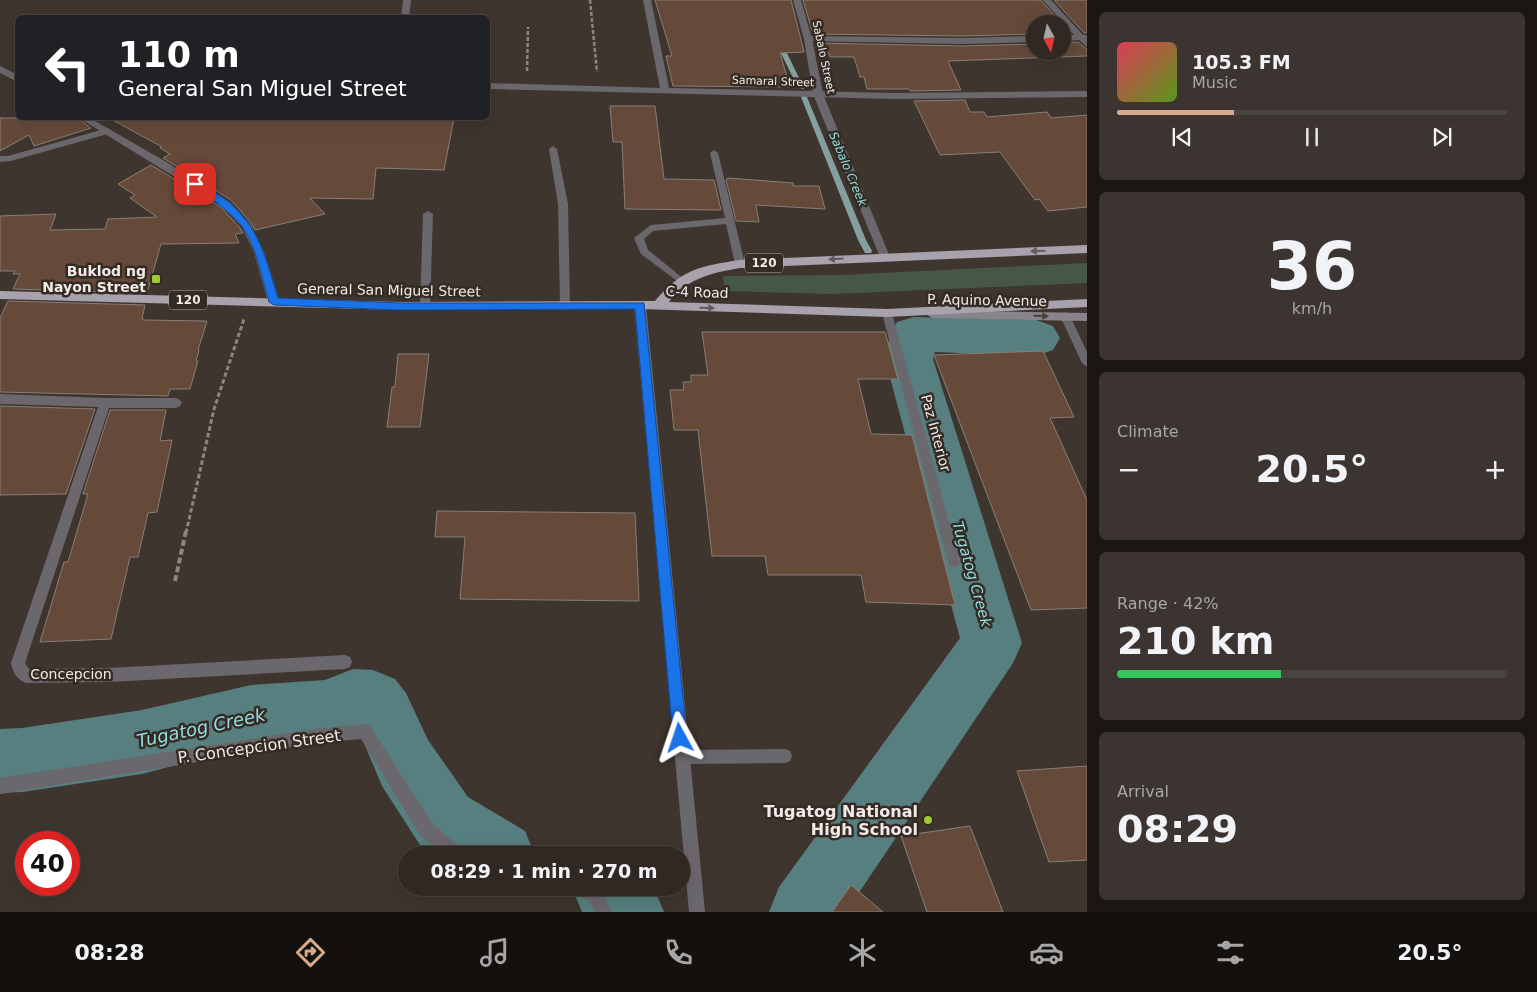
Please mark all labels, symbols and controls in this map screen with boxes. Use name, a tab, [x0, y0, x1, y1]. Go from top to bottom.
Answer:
north arrow	[1026, 15, 1071, 60]
map controls	[1026, 15, 1071, 60]
street label: Sabalo Street	[809, 19, 838, 95]
icon: left	[35, 35, 100, 100]
text: 110 m	[118, 35, 240, 75]
text: 105.3 FM	[1192, 51, 1291, 73]
text: Music	[1192, 73, 1238, 92]
street label: Samaral Street	[732, 74, 815, 89]
text: General San Miguel Street	[118, 76, 407, 101]
icon: previous	[1168, 123, 1196, 151]
icon: pause	[1298, 123, 1326, 151]
icon: next	[1428, 123, 1456, 151]
water label: Sabalo Creek	[826, 130, 870, 209]
pin	[174, 163, 216, 205]
icon: arrive	[181, 170, 209, 198]
text: 36	[1267, 229, 1357, 304]
one-way arrow	[1030, 247, 1046, 255]
road number: 120	[745, 254, 783, 272]
one-way arrow	[828, 256, 844, 264]
place label: Buklod ng Nayon Street	[42, 263, 146, 295]
marker: Buklod ng Nayon Street	[150, 273, 162, 285]
street label: General San Miguel Street	[297, 280, 481, 300]
street label: C-4 Road	[665, 283, 729, 301]
road number: 120	[169, 290, 207, 310]
street label: P. Aquino Avenue	[927, 291, 1047, 309]
text: km/h	[1292, 299, 1332, 318]
one-way arrow	[699, 304, 715, 312]
one-way arrow	[1033, 312, 1049, 320]
street label: Paz Interior	[918, 393, 954, 474]
text: Climate	[1117, 422, 1179, 441]
text: 20.5°	[1256, 447, 1368, 491]
text: −	[1117, 453, 1140, 486]
text: +	[1484, 453, 1507, 486]
water label: Tugatog Creek	[948, 519, 996, 630]
text: Range · 42%	[1117, 594, 1219, 613]
text: 210 km	[1117, 619, 1274, 663]
street label: Concepcion	[30, 666, 112, 682]
water label: Tugatog Creek	[135, 703, 269, 751]
position arrow	[653, 711, 705, 763]
street label: P. Concepcion Street	[176, 726, 342, 767]
text: Arrival	[1117, 782, 1169, 801]
place label: Tugatog National High School	[764, 802, 918, 839]
text: 08:29	[1117, 807, 1238, 851]
marker: Tugatog National High School	[922, 814, 934, 826]
speed limit sign: 40	[15, 831, 80, 896]
text: 08:29 · 1 min · 270 m	[430, 860, 658, 882]
icon: directions	[293, 935, 328, 970]
icon: music	[477, 935, 512, 970]
icon: phone	[661, 935, 696, 970]
icon: climate	[845, 935, 880, 970]
icon: car	[1029, 935, 1064, 970]
icon: filters	[1213, 935, 1248, 970]
text: 08:28	[74, 940, 145, 965]
text: 20.5°	[1397, 940, 1462, 965]

